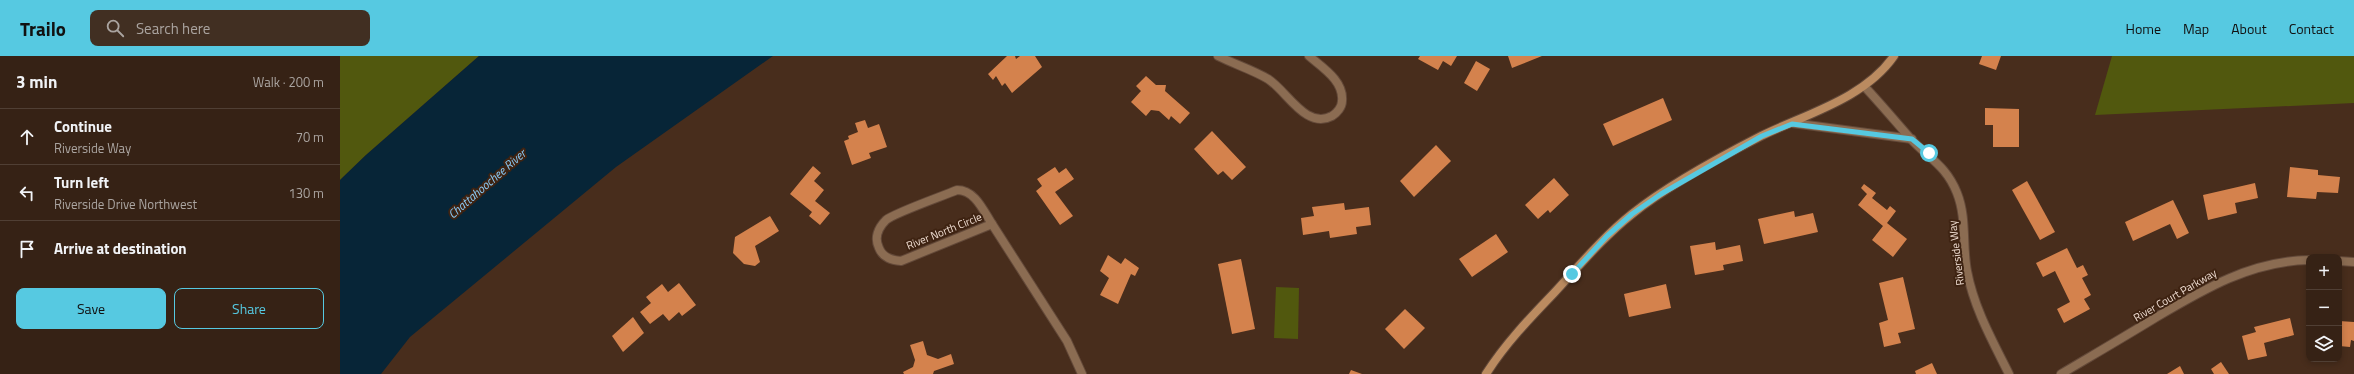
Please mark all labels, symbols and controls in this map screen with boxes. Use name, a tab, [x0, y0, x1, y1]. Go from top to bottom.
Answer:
search box	[90, 10, 370, 46]
text: Trailo	[20, 14, 66, 43]
icon: search	[104, 17, 126, 39]
text: Search here	[136, 17, 210, 40]
text: Home	[2126, 18, 2161, 39]
text: Map	[2183, 18, 2209, 39]
text: About	[2231, 18, 2267, 39]
text: Contact	[2289, 18, 2334, 39]
text: 3 min	[16, 69, 57, 95]
text: Walk · 200 m	[253, 72, 324, 92]
text: Continue	[54, 115, 112, 138]
icon: ahead	[16, 126, 38, 148]
text: 70 m	[296, 127, 324, 147]
text: Riverside Way	[54, 138, 131, 158]
water label: Chattahoochee River	[443, 143, 532, 223]
route start	[1920, 144, 1938, 162]
text: Turn left	[54, 171, 109, 194]
icon: left	[16, 182, 38, 204]
text: 130 m	[288, 183, 324, 203]
text: Riverside Drive Northwest	[54, 194, 197, 214]
street label: River North Circle	[904, 208, 985, 253]
street label: Riverside Way	[1944, 219, 1968, 286]
text: Arrive at destination	[54, 237, 187, 260]
icon: arrive	[16, 238, 38, 260]
map controls	[2306, 254, 2342, 362]
button: +	[2306, 254, 2342, 290]
street label: River Court Parkway	[2130, 264, 2220, 325]
route end	[1563, 265, 1581, 283]
button: Save	[16, 288, 166, 329]
button: Share	[174, 288, 324, 329]
button: −	[2306, 290, 2342, 326]
button: layers	[2306, 326, 2342, 362]

